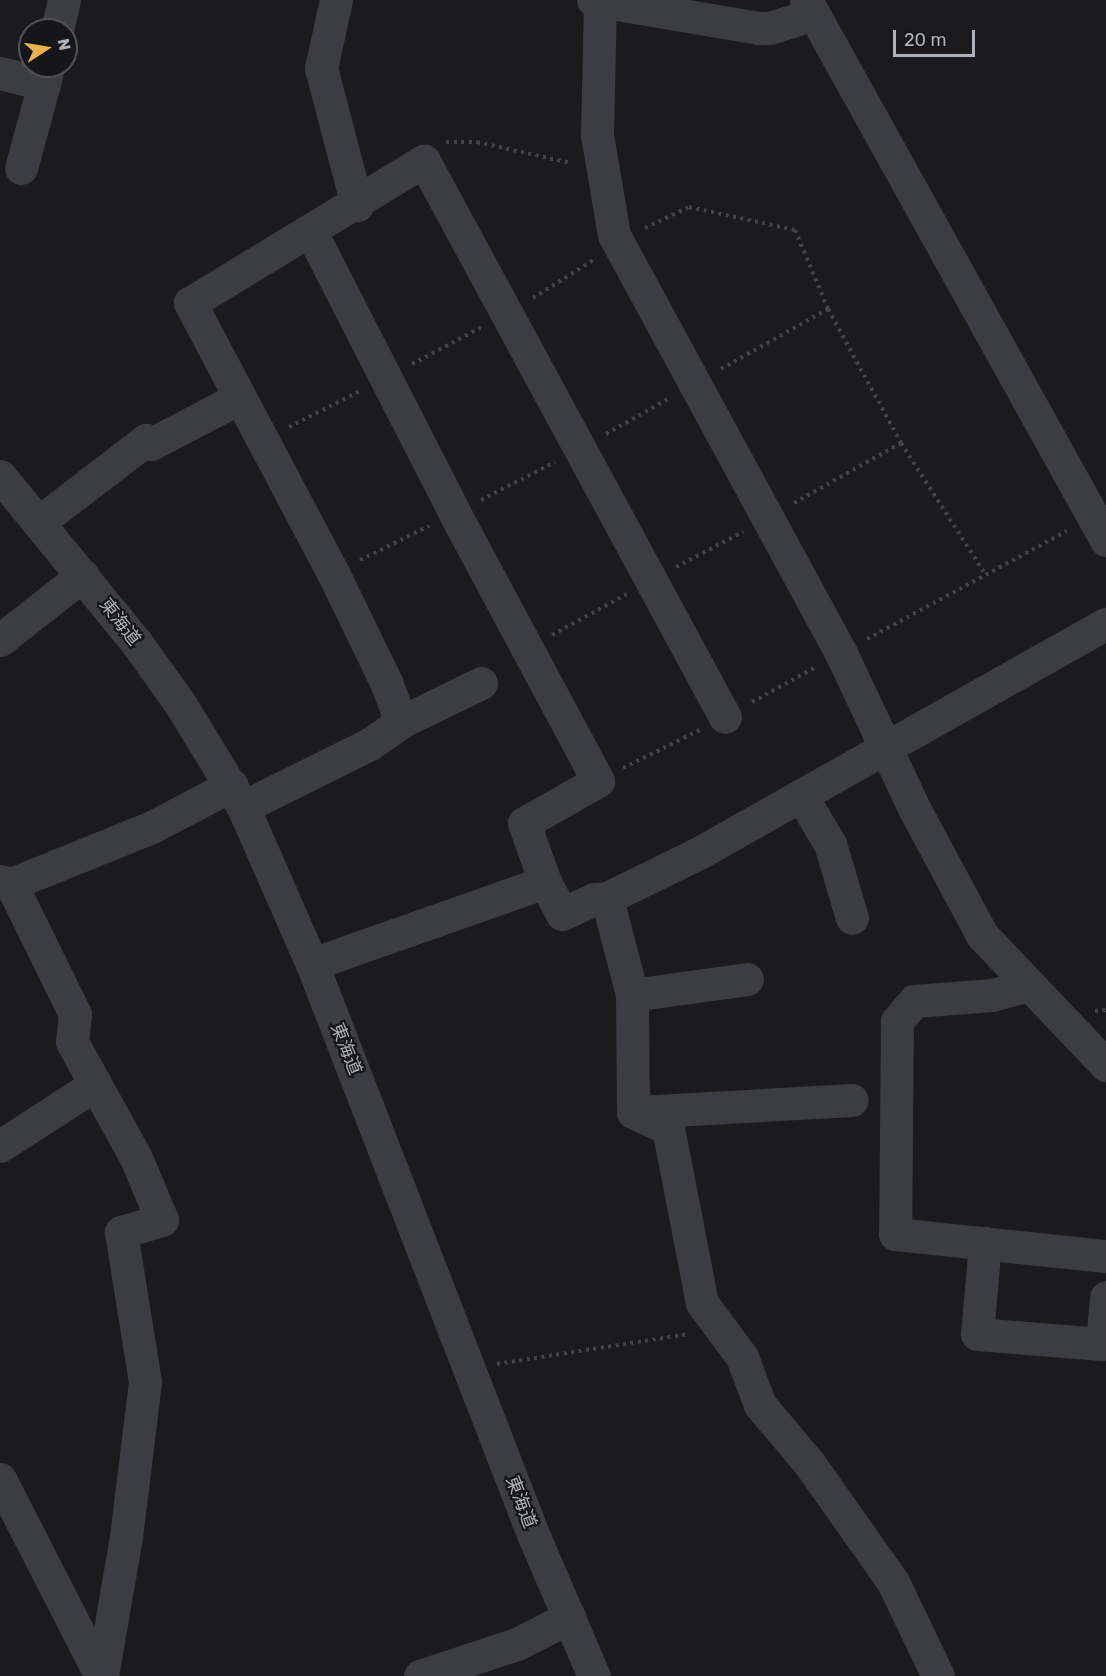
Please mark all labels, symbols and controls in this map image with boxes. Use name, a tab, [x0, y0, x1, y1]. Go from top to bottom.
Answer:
north arrow	[18, 18, 78, 78]
scale bar	[896, 18, 978, 56]
text: 20 m	[904, 29, 946, 51]
text: N	[54, 37, 75, 52]
street label: 東海道	[95, 594, 145, 650]
street label: 東海道	[326, 1020, 366, 1078]
street label: 東海道	[501, 1473, 541, 1531]

